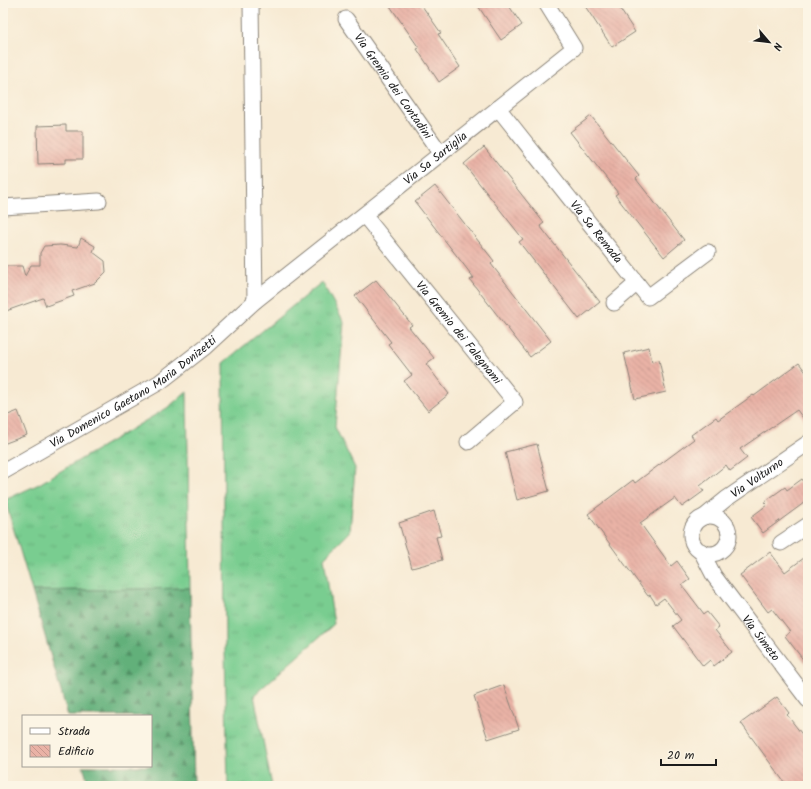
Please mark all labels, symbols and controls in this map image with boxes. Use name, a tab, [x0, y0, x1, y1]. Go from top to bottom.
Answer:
north arrow	[749, 22, 789, 62]
street label: Via Gremio dei Contadini	[349, 29, 437, 144]
text: N	[767, 39, 787, 54]
street label: Via Sa Sartiglia	[399, 127, 472, 190]
street label: Via Sa Remada	[565, 196, 627, 268]
street label: Via Gremio dei Falegnami	[411, 277, 507, 390]
street label: Via Domenico Gaetano Maria Donizetti	[46, 331, 222, 453]
street label: Via Volturno	[727, 453, 788, 503]
street label: Via Simeto	[737, 611, 784, 666]
legend	[22, 715, 152, 767]
text: Strada	[58, 722, 91, 741]
scale bar	[661, 741, 716, 767]
text: Edificio	[58, 742, 94, 761]
text: 20 m	[667, 746, 695, 765]

